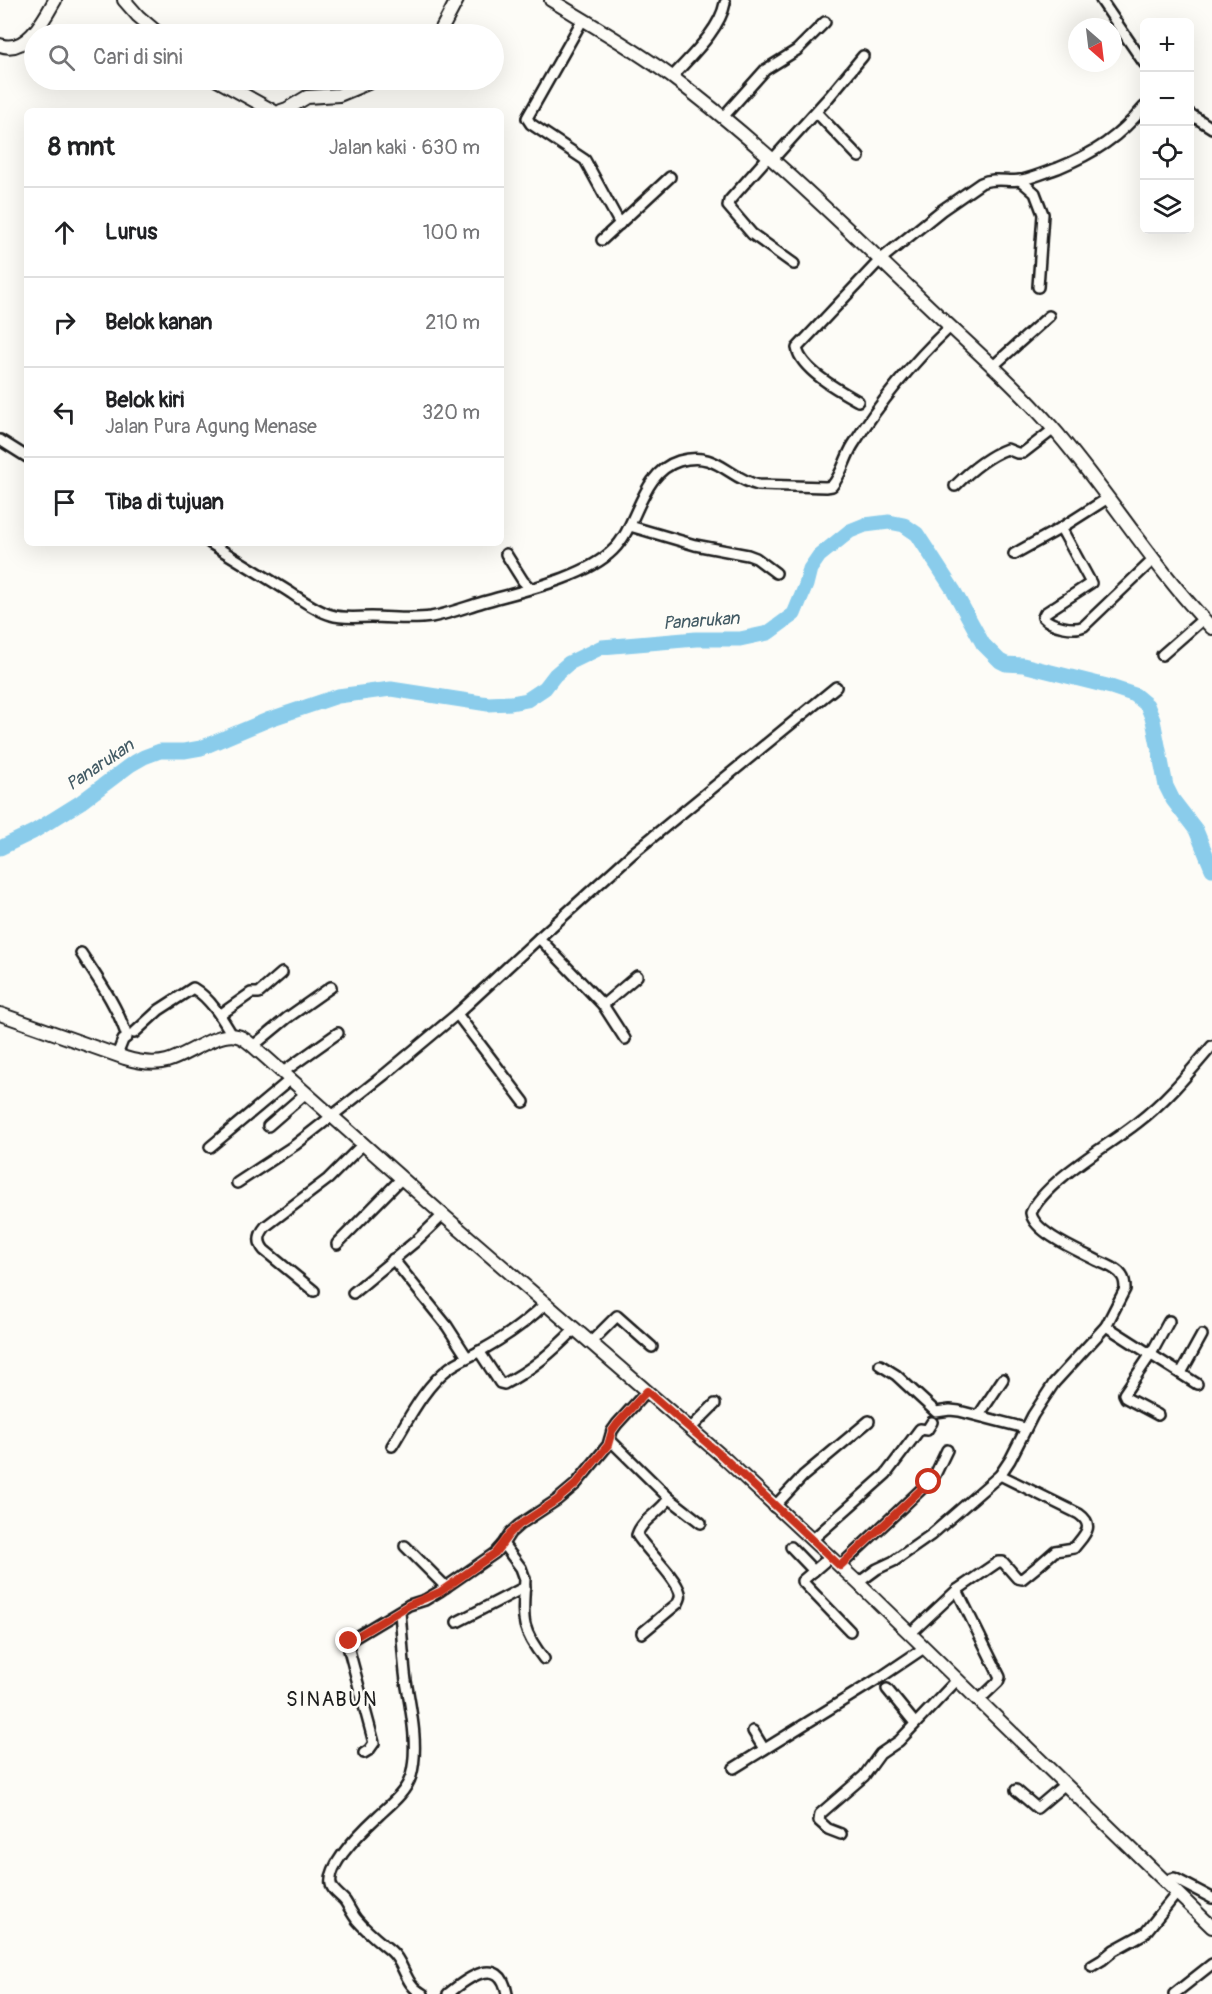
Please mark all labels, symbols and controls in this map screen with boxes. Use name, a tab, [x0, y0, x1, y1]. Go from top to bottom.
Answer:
north arrow	[1068, 18, 1122, 72]
map controls	[1140, 18, 1194, 234]
button: +	[1140, 18, 1194, 72]
search box	[24, 24, 504, 90]
icon: search	[45, 41, 78, 74]
text: Cari di sini	[93, 43, 183, 71]
button: −	[1140, 72, 1194, 126]
button: locate	[1140, 126, 1194, 180]
text: 8 mnt	[48, 131, 115, 163]
text: Jalan kaki · 630 m	[329, 135, 480, 160]
button: layers	[1140, 180, 1194, 234]
icon: ahead	[48, 216, 81, 249]
text: Lurus	[105, 218, 157, 246]
text: 100 m	[423, 220, 480, 245]
icon: right	[48, 306, 81, 339]
text: Belok kanan	[105, 308, 213, 336]
text: 210 m	[425, 310, 480, 335]
text: Belok kiri	[105, 386, 184, 414]
icon: left	[48, 396, 81, 429]
text: 320 m	[422, 400, 480, 425]
text: Jalan Pura Agung Menase	[105, 414, 317, 439]
icon: arrive	[48, 486, 81, 519]
text: Tiba di tujuan	[105, 488, 224, 516]
water label: Panarukan	[662, 607, 741, 635]
water label: Panarukan	[62, 734, 139, 796]
route start	[915, 1468, 941, 1494]
route end	[335, 1627, 361, 1653]
district label: SINABUN	[286, 1687, 378, 1712]

